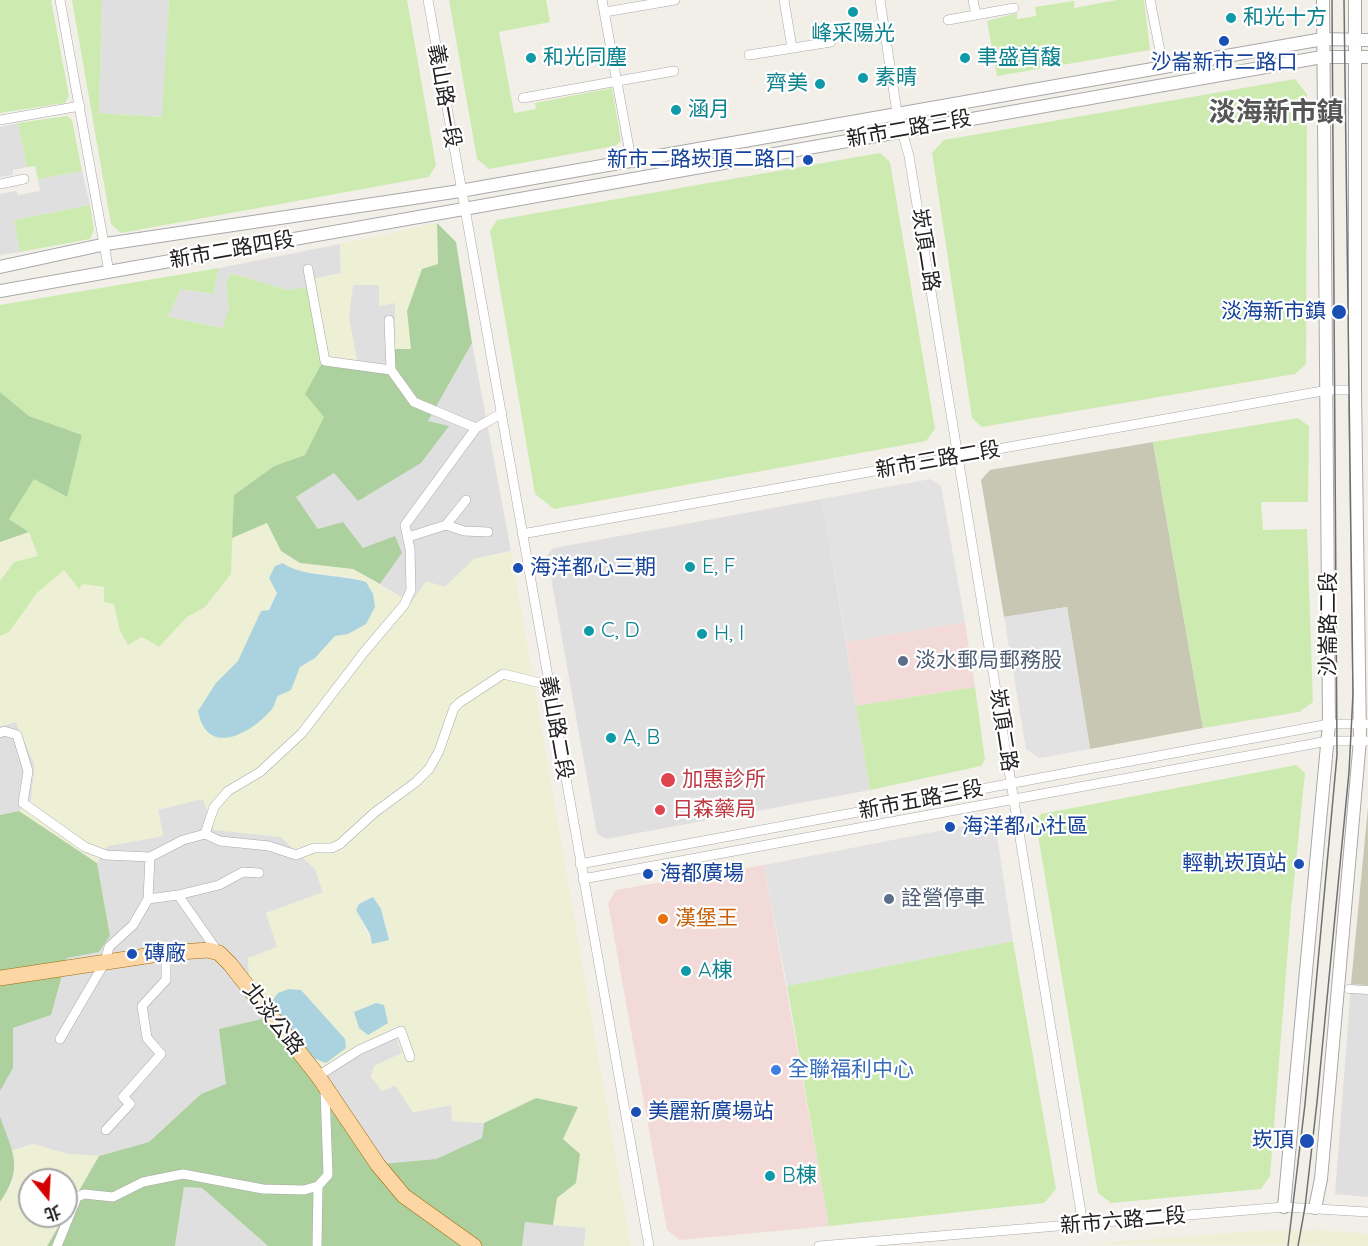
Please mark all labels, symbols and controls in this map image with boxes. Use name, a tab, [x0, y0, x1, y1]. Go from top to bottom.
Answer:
marker: 峰采陽光	[846, 5, 860, 19]
place label: 和光十方	[1243, 5, 1327, 31]
marker: 和光十方	[1224, 11, 1238, 25]
place label: 峰采陽光	[811, 21, 895, 47]
marker: 沙崙新市二路口	[1217, 34, 1231, 48]
street label: 義山路一段	[422, 42, 466, 150]
place label: 和光同塵	[543, 45, 627, 71]
place label: 聿盛首馥	[977, 45, 1061, 71]
place label: 沙崙新市二路口	[1151, 50, 1297, 76]
marker: 和光同塵	[524, 51, 538, 65]
marker: 聿盛首馥	[958, 51, 972, 65]
place label: 素晴	[875, 65, 917, 91]
place label: 齊美	[766, 71, 808, 97]
marker: 素晴	[856, 71, 870, 85]
marker: 齊美	[813, 77, 827, 91]
place label: 涵月	[688, 97, 730, 123]
district label: 淡海新市鎮	[1209, 97, 1343, 129]
marker: 涵月	[669, 103, 683, 117]
street label: 新市二路三段	[845, 106, 973, 152]
place label: 新市二路崁頂二路口	[607, 147, 796, 173]
marker: 新市二路崁頂二路口	[801, 153, 815, 167]
street label: 崁頂二路	[906, 207, 944, 293]
street label: 新市二路四段	[168, 227, 296, 273]
place label: 淡海新市鎮	[1221, 299, 1326, 325]
marker: 淡海新市鎮	[1330, 303, 1348, 321]
street label: 新市三路二段	[874, 437, 1002, 483]
place label: E, F	[702, 554, 736, 580]
place label: 海洋都心三期	[530, 555, 656, 581]
marker: E, F	[683, 560, 697, 574]
marker: 海洋都心三期	[511, 561, 525, 575]
street label: 沙崙路二段	[1316, 572, 1342, 676]
place label: C, D	[601, 618, 640, 644]
place label: H, I	[714, 621, 744, 647]
marker: C, D	[582, 624, 596, 638]
marker: H, I	[695, 627, 709, 641]
place label: 淡水郵局郵務股	[915, 648, 1062, 674]
marker: 淡水郵局郵務股	[896, 654, 910, 668]
street label: 義山路二段	[534, 674, 578, 782]
street label: 崁頂二路	[984, 687, 1022, 773]
place label: A, B	[623, 725, 660, 751]
marker: A, B	[604, 731, 618, 745]
place label: 加惠診所	[682, 767, 766, 793]
marker: 加惠診所	[659, 771, 677, 789]
street label: 新市五路三段	[857, 776, 985, 824]
place label: 日森藥局	[672, 797, 756, 823]
marker: 日森藥局	[653, 803, 667, 817]
place label: 海洋都心社區	[962, 814, 1088, 840]
marker: 海洋都心社區	[943, 820, 957, 834]
place label: 輕軌崁頂站	[1182, 851, 1287, 877]
marker: 輕軌崁頂站	[1292, 857, 1306, 871]
place label: 海都廣場	[660, 861, 744, 887]
marker: 海都廣場	[641, 867, 655, 881]
place label: 詮營停車	[901, 886, 985, 912]
marker: 詮營停車	[882, 892, 896, 906]
place label: 漢堡王	[675, 906, 738, 932]
marker: 漢堡王	[656, 912, 670, 926]
place label: 磚廠	[144, 941, 186, 967]
marker: 磚廠	[125, 947, 139, 961]
place label: A棟	[698, 958, 733, 984]
marker: A棟	[679, 964, 693, 978]
street label: 北淡公路	[237, 978, 309, 1060]
place label: 全聯福利中心	[788, 1057, 914, 1083]
marker: 全聯福利中心	[769, 1063, 783, 1077]
place label: 美麗新廣場站	[648, 1099, 774, 1125]
marker: 美麗新廣場站	[629, 1105, 643, 1119]
place label: 崁頂	[1252, 1128, 1294, 1154]
marker: 崁頂	[1298, 1132, 1316, 1150]
place label: B棟	[782, 1163, 817, 1189]
north arrow	[18, 1168, 78, 1228]
marker: B棟	[763, 1169, 777, 1183]
text: 北	[42, 1201, 64, 1225]
street label: 新市六路二段	[1059, 1203, 1187, 1239]

